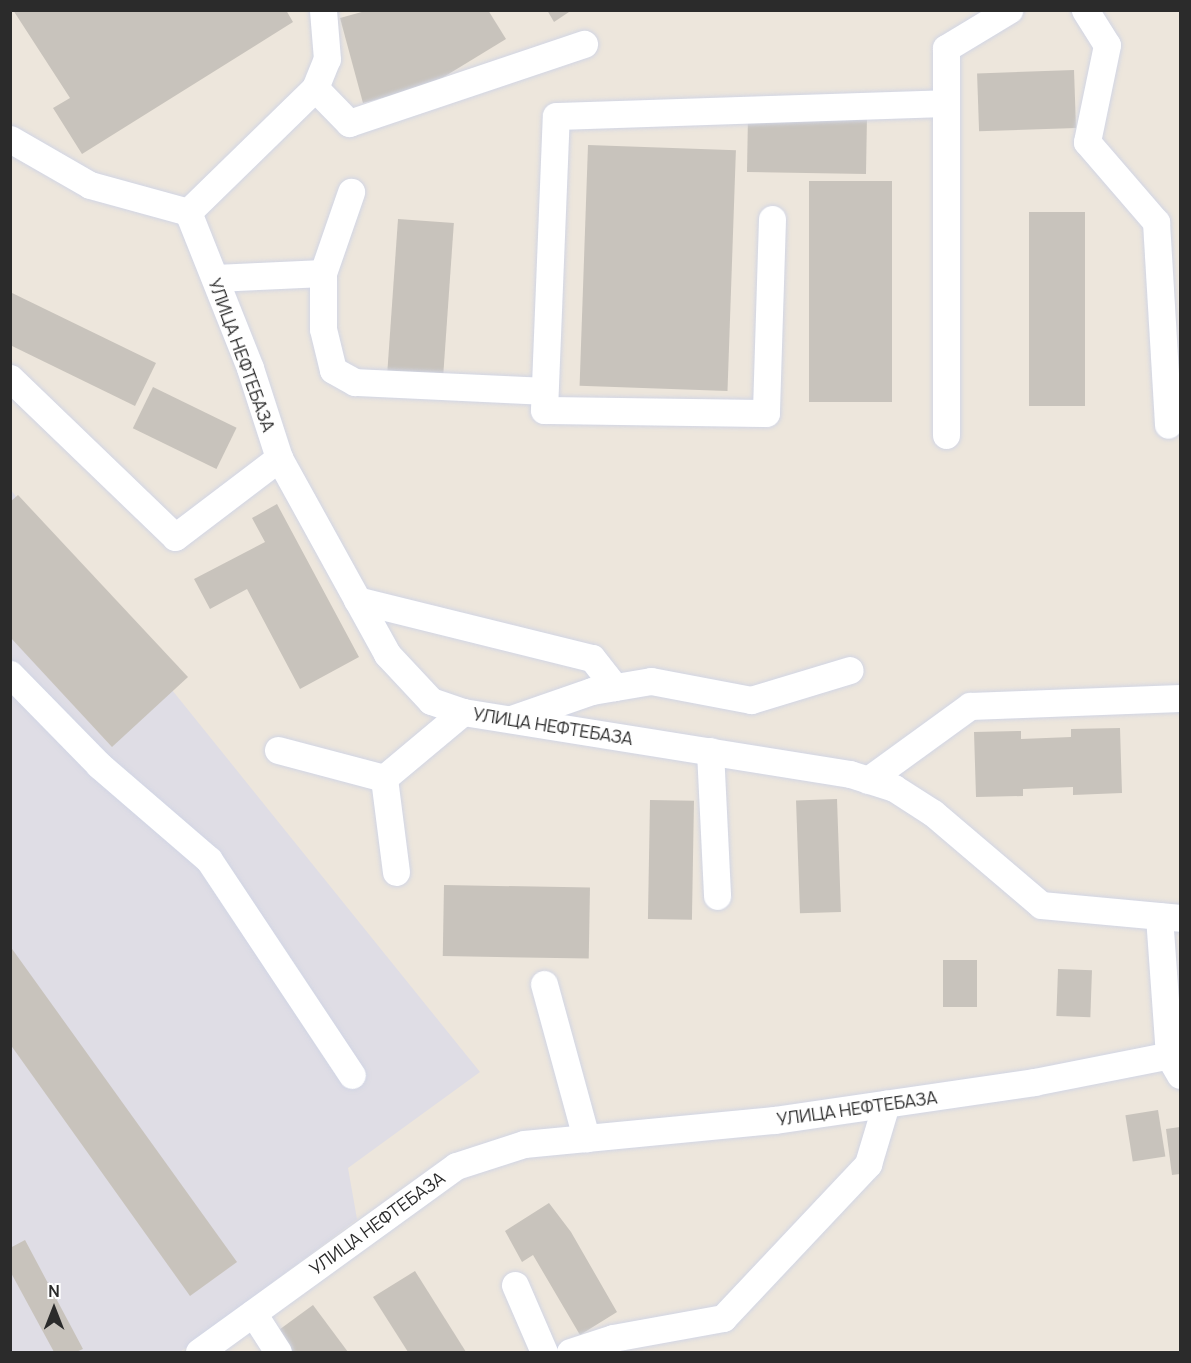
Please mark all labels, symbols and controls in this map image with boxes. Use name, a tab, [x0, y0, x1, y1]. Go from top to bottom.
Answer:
street label: УЛИЦА НЕФТЕБАЗА	[204, 275, 280, 435]
street label: УЛИЦА НЕФТЕБАЗА	[471, 703, 635, 749]
street label: УЛИЦА НЕФТЕБАЗА	[775, 1086, 939, 1130]
street label: УЛИЦА НЕФТЕБАЗА	[305, 1167, 449, 1279]
north arrow	[24, 1279, 84, 1339]
text: N	[48, 1280, 60, 1302]

